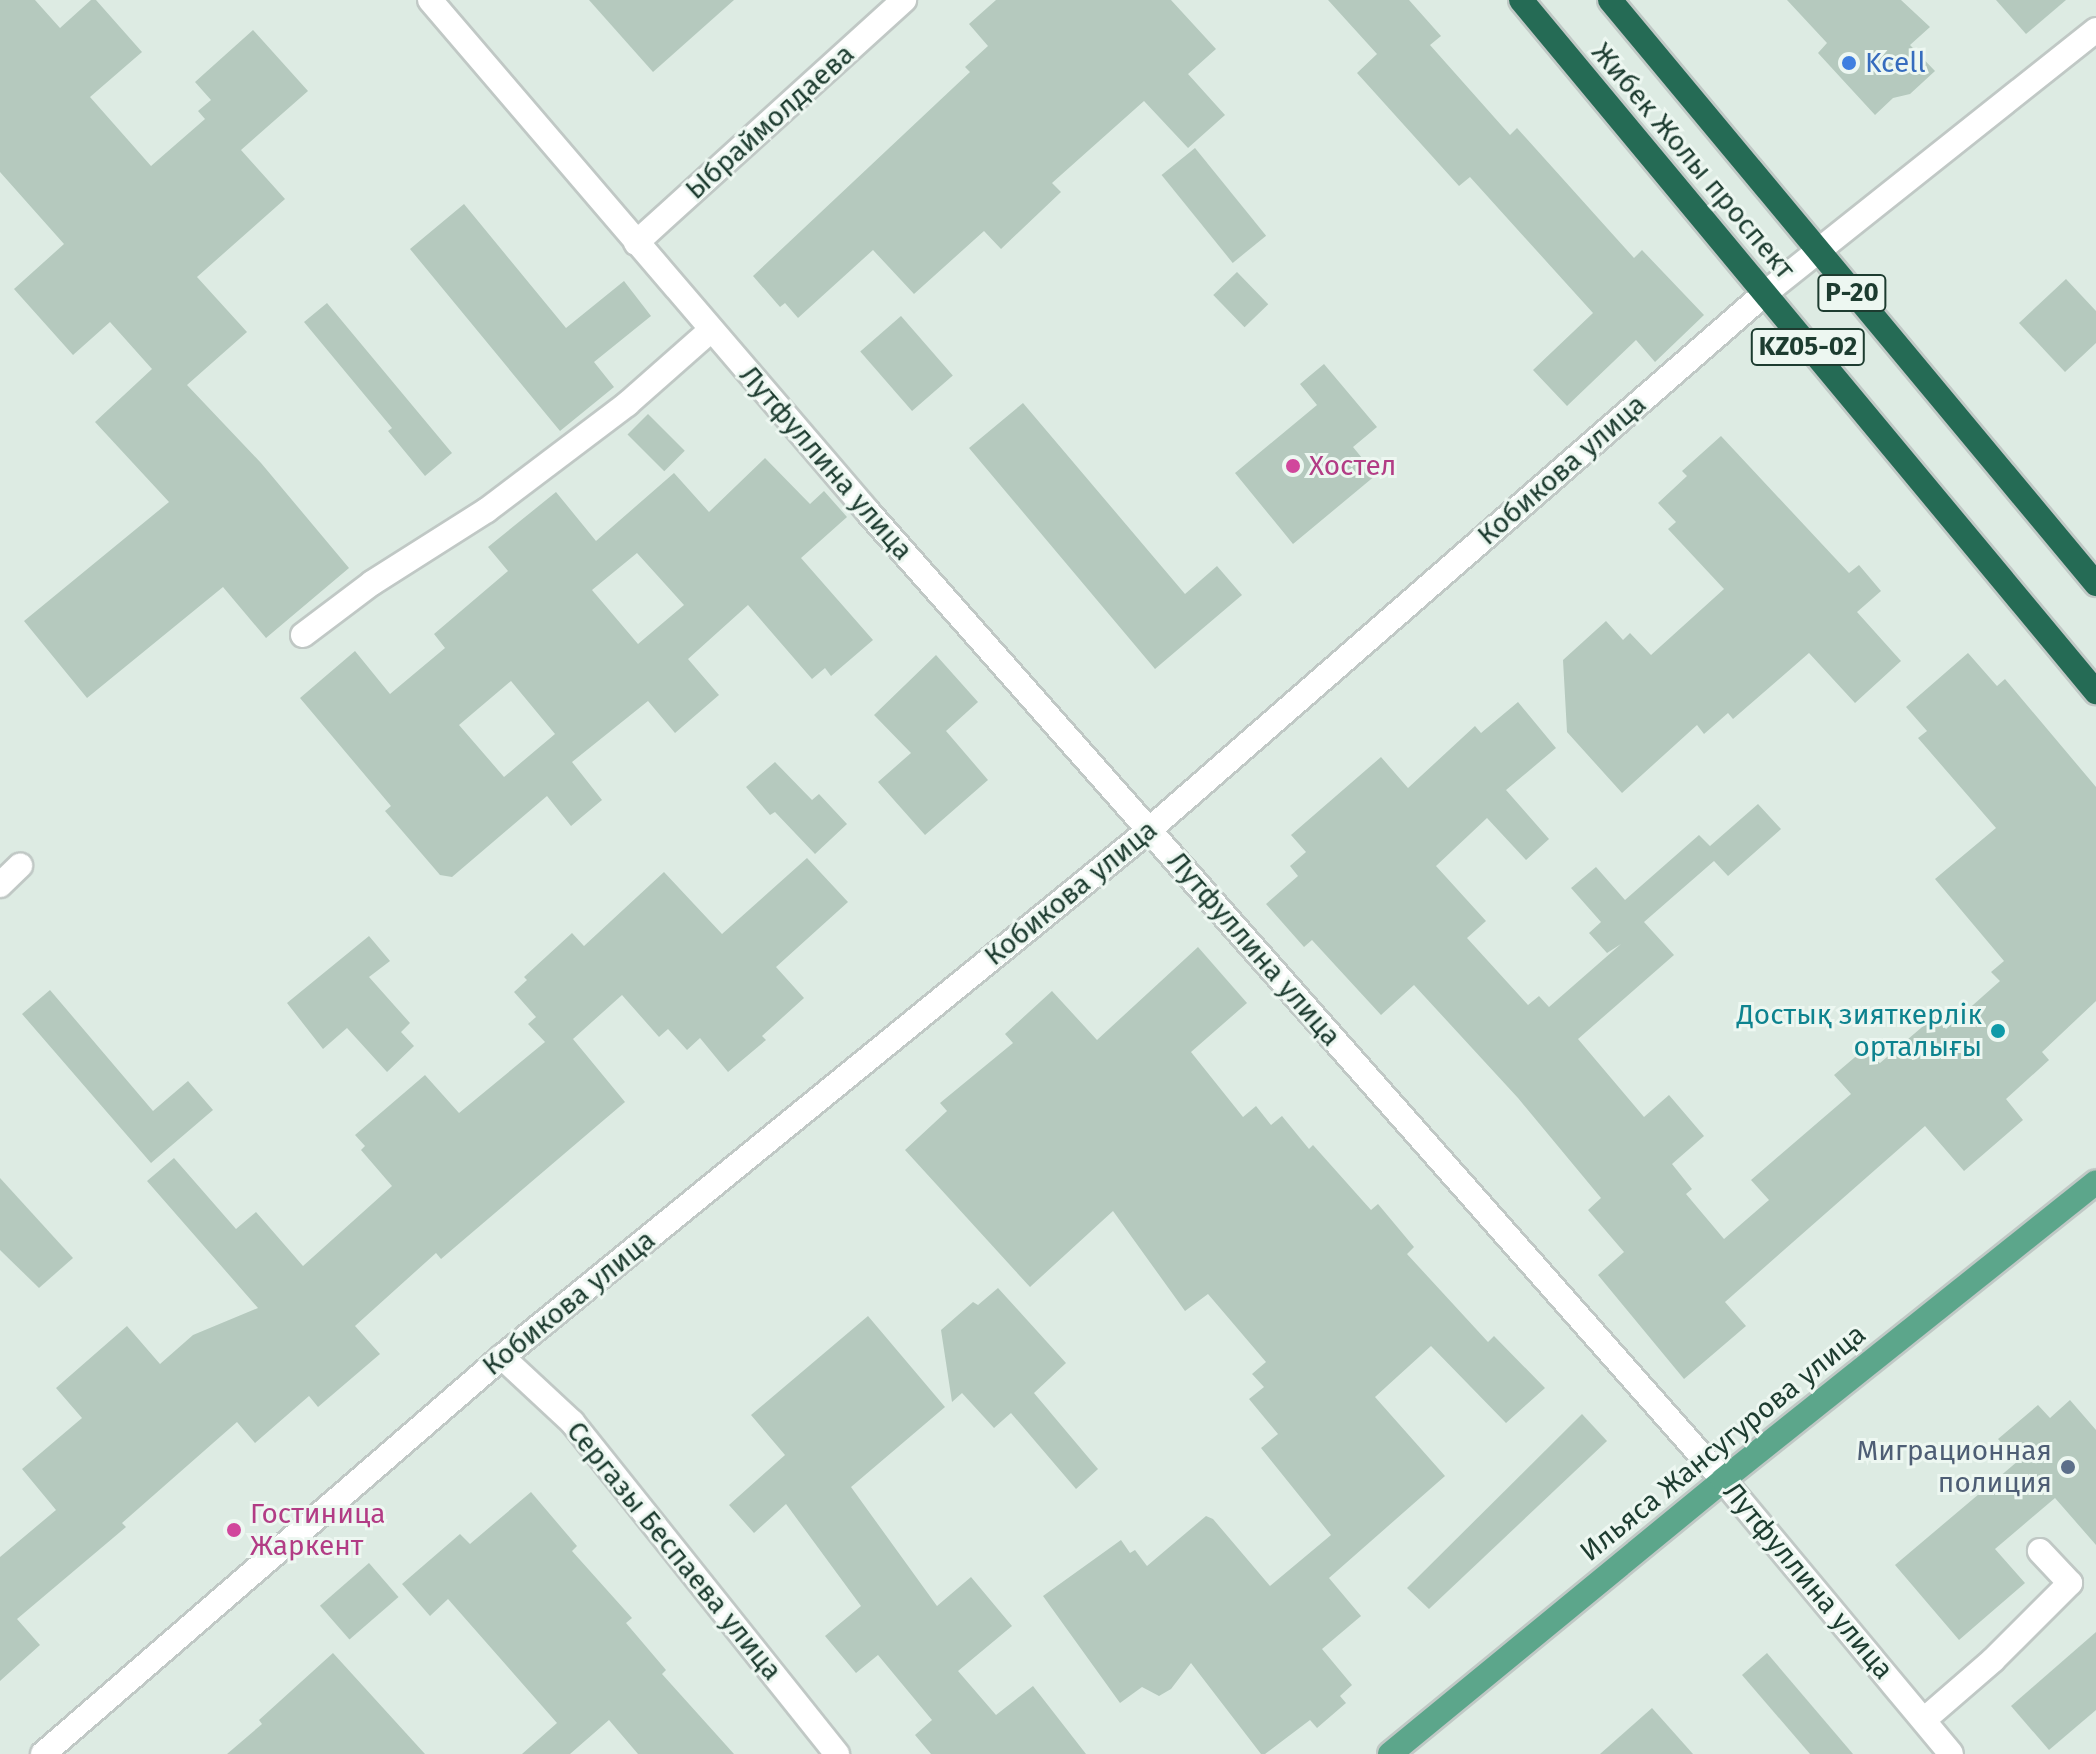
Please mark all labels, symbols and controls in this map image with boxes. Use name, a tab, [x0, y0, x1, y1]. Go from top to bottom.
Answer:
street label: Жибек Жолы проспект	[1584, 36, 1802, 286]
street label: Ыбраймолдаева	[679, 37, 861, 207]
place label: Kcell	[1865, 46, 1926, 80]
marker: Kcell	[1840, 54, 1858, 72]
road number: Р-20	[1816, 271, 1888, 315]
road number: KZ05-02	[1750, 325, 1866, 369]
street label: Лутфуллина улица	[732, 359, 920, 567]
street label: Кобикова улица	[1471, 388, 1653, 552]
place label: Хостел	[1309, 449, 1396, 483]
marker: Хостел	[1284, 457, 1302, 475]
street label: Кобикова улица	[978, 813, 1164, 973]
street label: Лутфуллина улица	[1160, 845, 1348, 1053]
place label: Достық зияткерлік орталығы	[1737, 998, 1982, 1064]
marker: Достық зияткерлік орталығы	[1989, 1022, 2007, 1040]
street label: Кобикова улица	[476, 1223, 662, 1383]
street label: Ильяса Жансугурова улица	[1574, 1317, 1872, 1569]
street label: Сергазы Беспаева улица	[559, 1415, 789, 1687]
place label: Миграционная полиция	[1856, 1434, 2052, 1500]
marker: Миграционная полиция	[2059, 1458, 2077, 1476]
street label: Лутфуллина улица	[1716, 1476, 1900, 1686]
place label: Гостиница Жаркент	[250, 1497, 386, 1563]
marker: Гостиница Жаркент	[225, 1521, 243, 1539]

